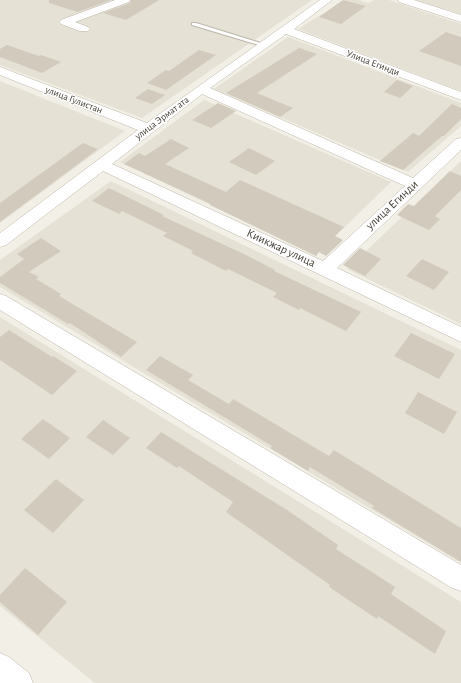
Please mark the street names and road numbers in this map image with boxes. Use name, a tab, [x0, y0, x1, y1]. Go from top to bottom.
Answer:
street label: Улица Егинди	[345, 47, 401, 79]
street label: улица Гулистан	[44, 84, 104, 116]
street label: улица Эрмат ата	[133, 94, 191, 142]
street label: улица Егинди	[363, 177, 421, 233]
street label: Киикжар улица	[244, 226, 318, 270]

